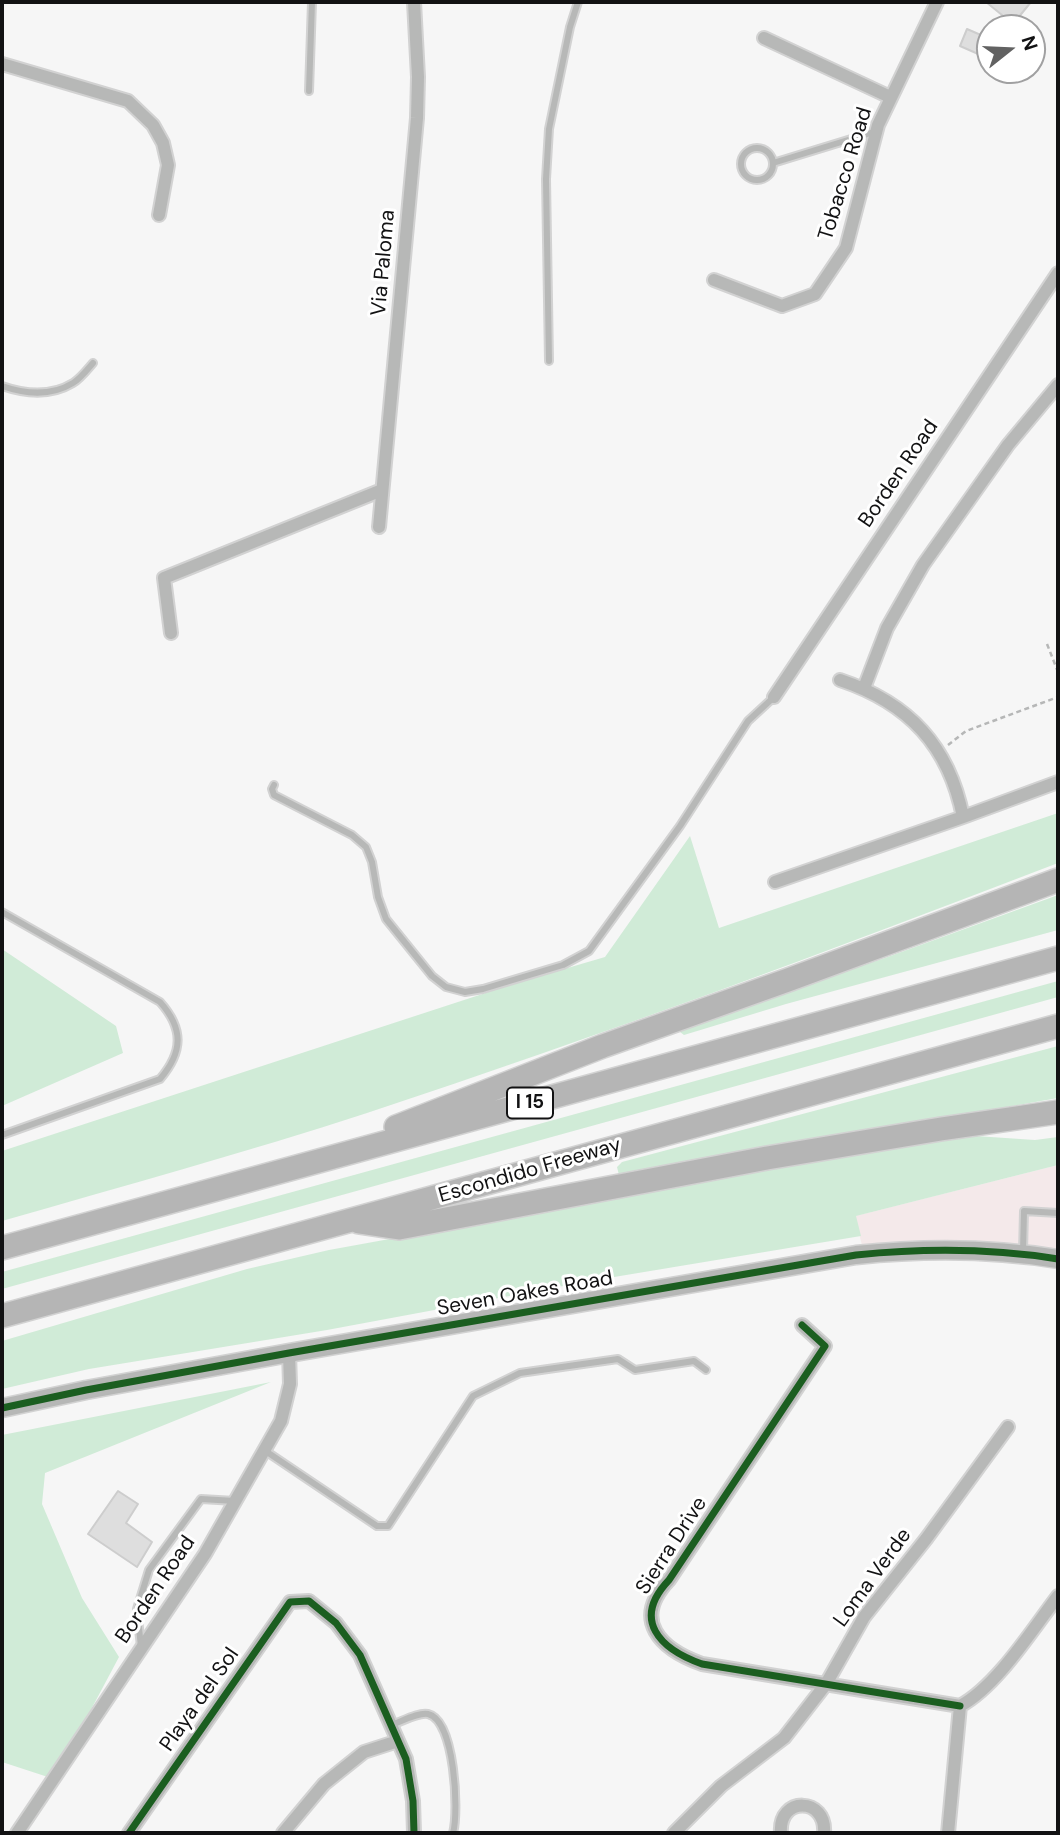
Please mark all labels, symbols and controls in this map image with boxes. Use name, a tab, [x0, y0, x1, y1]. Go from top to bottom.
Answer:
north arrow	[976, 14, 1046, 84]
text: N	[1016, 33, 1044, 53]
street label: Tobacco Road	[814, 104, 878, 244]
street label: Via Paloma	[367, 209, 401, 317]
street label: Borden Road	[854, 416, 944, 532]
road number: I 15	[507, 1088, 553, 1119]
street label: Escondido Freeway	[436, 1133, 624, 1209]
street label: Seven Oakes Road	[435, 1266, 615, 1322]
street label: Sierra Drive	[631, 1492, 713, 1600]
street label: Loma Verde	[829, 1524, 917, 1632]
street label: Borden Road	[111, 1532, 201, 1648]
street label: Playa del Sol	[155, 1643, 245, 1757]

